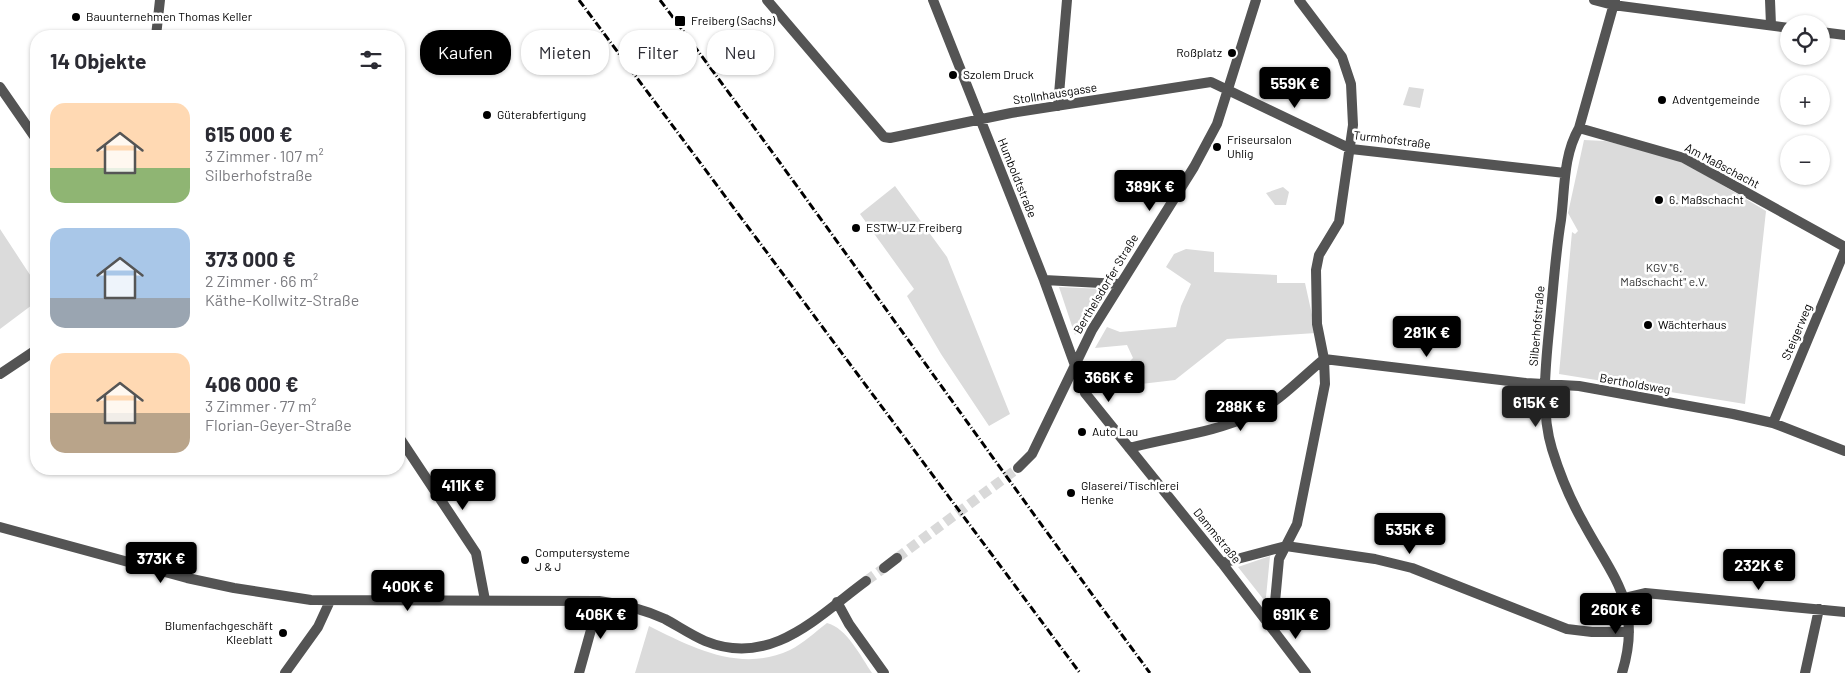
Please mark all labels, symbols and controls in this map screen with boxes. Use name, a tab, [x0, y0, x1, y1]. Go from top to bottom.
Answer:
place label: Bauunternehmen Thomas Keller	[86, 9, 253, 23]
marker: Bauunternehmen Thomas Keller	[70, 11, 82, 23]
place label: Freiberg (Sachs)	[691, 13, 776, 27]
marker: Freiberg (Sachs)	[673, 14, 687, 28]
map controls	[1780, 15, 1830, 185]
button: locate	[1780, 15, 1830, 65]
chip: Kaufen	[420, 30, 511, 75]
chip: Mieten	[521, 30, 609, 75]
chip: Filter	[619, 30, 697, 75]
chip: Neu	[707, 30, 774, 75]
place label: Roßplatz	[1176, 45, 1222, 59]
icon: filters	[357, 46, 385, 74]
marker: Roßplatz	[1226, 47, 1238, 59]
text: 14 Objekte	[50, 48, 147, 73]
pin: 559K €	[1254, 66, 1336, 109]
place label: Szolem Druck	[963, 67, 1034, 81]
marker: Szolem Druck	[947, 69, 959, 81]
text: 559K €	[1270, 73, 1320, 92]
button: +	[1780, 75, 1830, 125]
street label: Stollnhausgasse	[1012, 79, 1098, 107]
place label: Adventgemeinde	[1672, 92, 1760, 106]
marker: Adventgemeinde	[1656, 94, 1668, 106]
place label: Güterabfertigung	[497, 107, 586, 121]
marker: Güterabfertigung	[481, 109, 493, 121]
text: 615 000 €	[205, 121, 293, 146]
icon: home	[90, 123, 150, 183]
street label: Turmhofstraße	[1353, 127, 1432, 151]
place label: Friseursalon Uhlig	[1227, 132, 1292, 160]
button: −	[1780, 135, 1830, 185]
street label: Humboldtstraße	[996, 136, 1040, 219]
street label: Am Maßschacht	[1683, 140, 1762, 191]
marker: Friseursalon Uhlig	[1211, 141, 1223, 153]
text: 3 Zimmer · 107 m²	[205, 146, 324, 165]
text: Silberhofstraße	[205, 165, 313, 184]
pin: 389K €	[1109, 170, 1191, 212]
text: 389K €	[1125, 176, 1175, 195]
place label: 6. Maßschacht	[1669, 192, 1744, 206]
marker: 6. Maßschacht	[1653, 194, 1665, 206]
place label: ESTW-UZ Freiberg	[866, 220, 962, 234]
marker: ESTW-UZ Freiberg	[850, 222, 862, 234]
street label: Berthelsdorfer Straße	[1070, 231, 1140, 336]
text: 373 000 €	[205, 246, 296, 271]
icon: home	[90, 248, 150, 308]
park label: KGV "6. Maßschacht" e.V.	[1620, 260, 1708, 288]
text: 2 Zimmer · 66 m²	[205, 271, 318, 290]
street label: Silberhofstraße	[1526, 285, 1546, 367]
text: Käthe-Kollwitz-Straße	[205, 290, 359, 309]
street label: Steigerweg	[1778, 302, 1814, 362]
pin: 281K €	[1386, 316, 1468, 358]
place label: Wächterhaus	[1658, 317, 1727, 331]
marker: Wächterhaus	[1642, 319, 1654, 331]
text: 281K €	[1404, 322, 1450, 341]
pin: 366K €	[1068, 360, 1150, 403]
text: 366K €	[1084, 367, 1134, 386]
street label: Bertholdsweg	[1599, 370, 1672, 396]
text: 406 000 €	[205, 371, 299, 396]
icon: home	[90, 373, 150, 433]
pin: 615K €	[1495, 386, 1577, 428]
pin: 288K €	[1200, 390, 1282, 432]
text: 615K €	[1513, 392, 1559, 411]
text: 3 Zimmer · 77 m²	[205, 396, 317, 415]
text: 288K €	[1216, 396, 1266, 415]
text: Florian-Geyer-Straße	[205, 415, 352, 434]
place label: Auto Lau	[1092, 424, 1138, 438]
marker: Auto Lau	[1076, 426, 1088, 438]
pin: 411K €	[422, 468, 504, 511]
text: 411K €	[442, 475, 484, 494]
place label: Glaserei/Tischlerei Henke	[1081, 478, 1179, 506]
marker: Glaserei/Tischlerei Henke	[1065, 487, 1077, 499]
street label: Dammstraße	[1191, 505, 1244, 566]
pin: 535K €	[1369, 512, 1451, 555]
text: 535K €	[1385, 519, 1435, 538]
pin: 373K €	[120, 542, 202, 584]
place label: Computersysteme J & J	[535, 545, 630, 573]
text: 373K €	[137, 548, 185, 567]
pin: 232K €	[1718, 548, 1800, 591]
marker: Computersysteme J & J	[519, 554, 531, 566]
text: 232K €	[1734, 555, 1784, 574]
pin: 400K €	[367, 570, 449, 612]
text: 400K €	[382, 576, 434, 595]
pin: 260K €	[1575, 592, 1657, 635]
pin: 406K €	[560, 598, 642, 640]
pin: 691K €	[1255, 598, 1337, 640]
text: 260K €	[1591, 599, 1641, 618]
text: 406K €	[576, 604, 626, 623]
text: 691K €	[1273, 604, 1319, 623]
place label: Blumenfachgeschäft Kleeblatt	[165, 618, 273, 646]
marker: Blumenfachgeschäft Kleeblatt	[277, 627, 289, 639]

